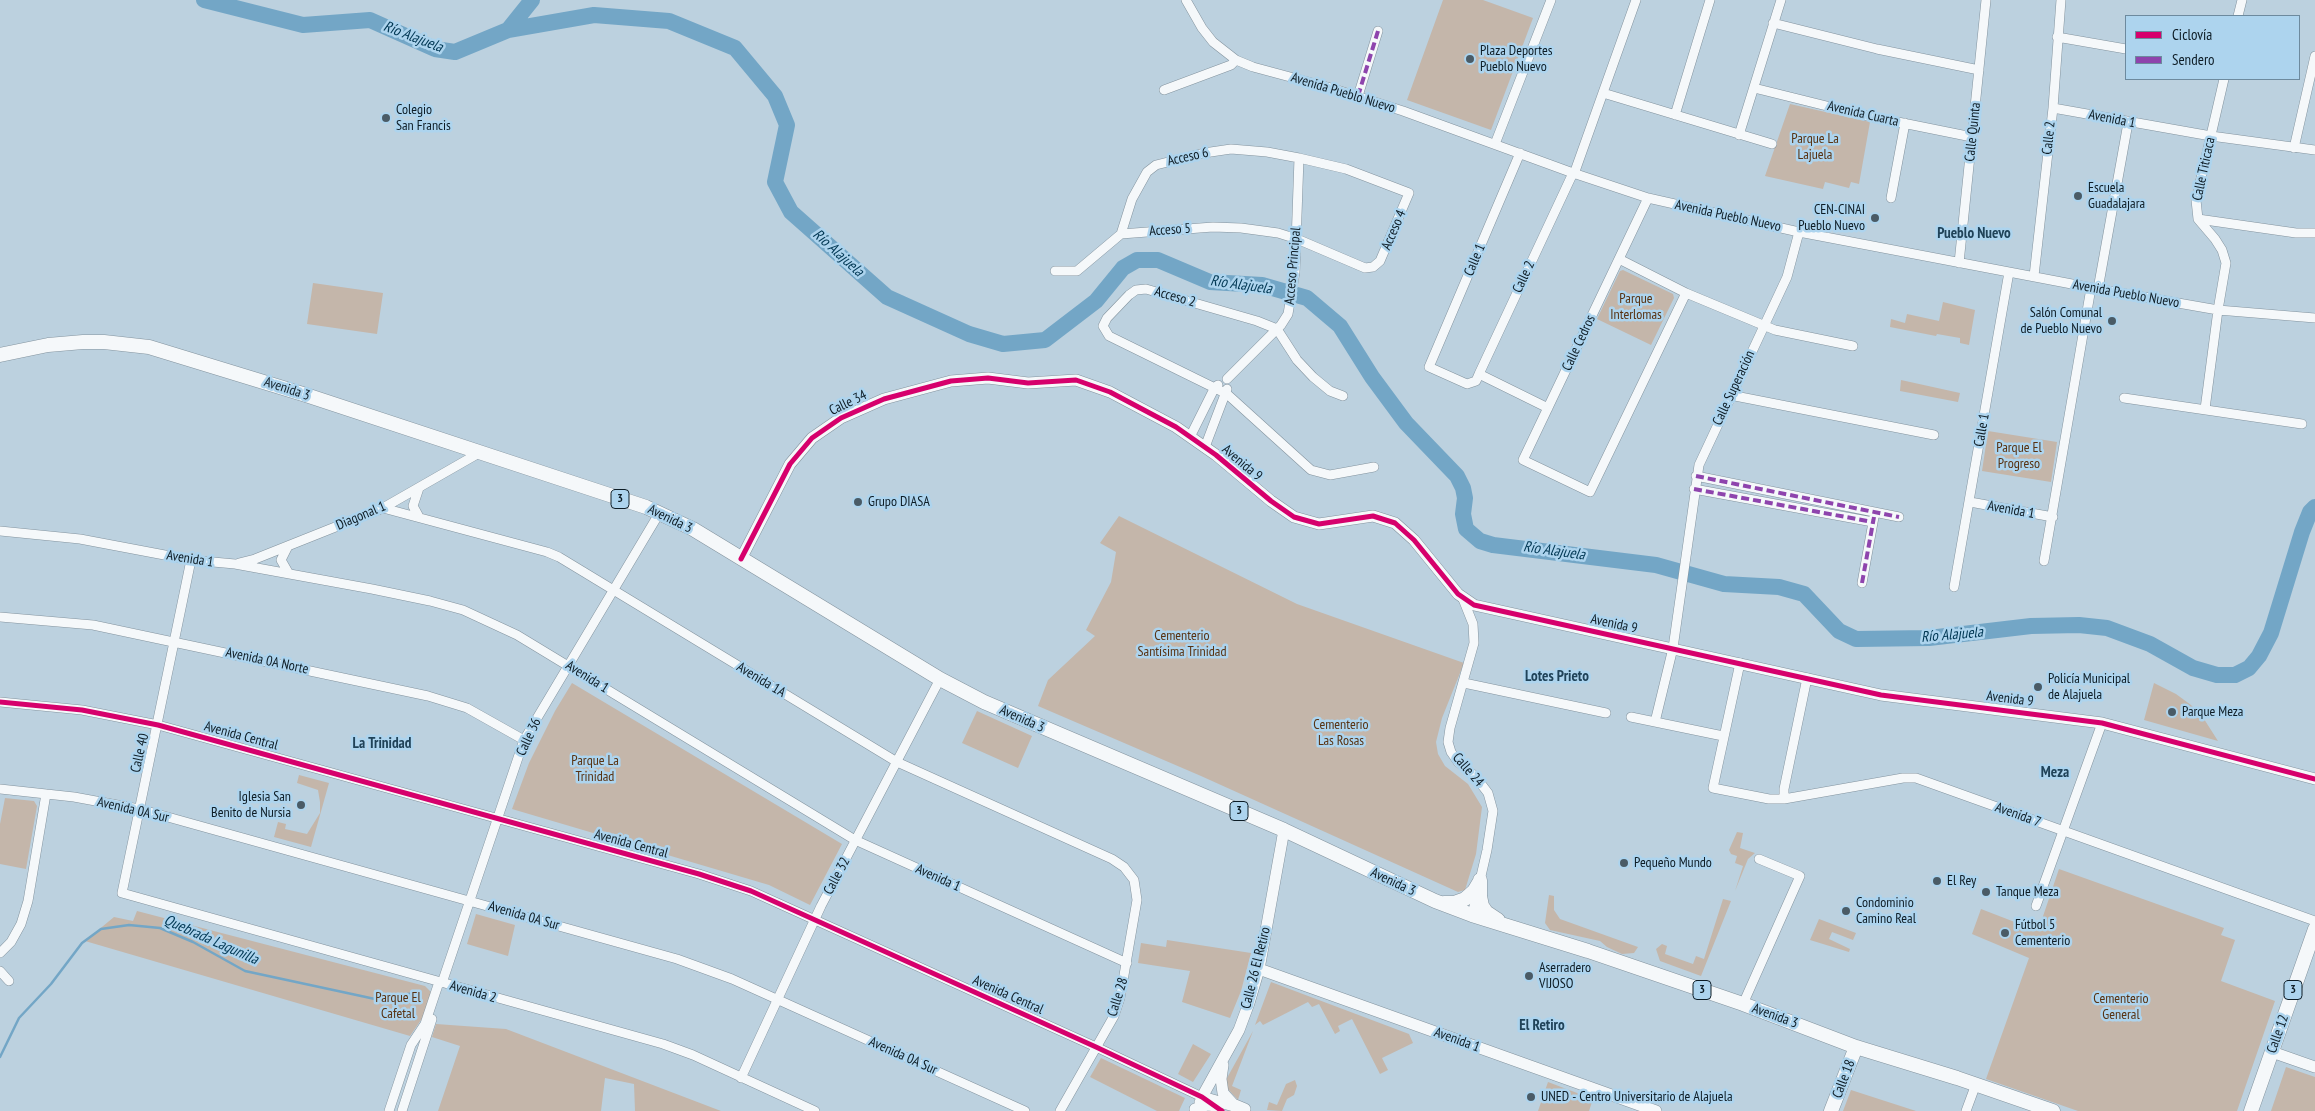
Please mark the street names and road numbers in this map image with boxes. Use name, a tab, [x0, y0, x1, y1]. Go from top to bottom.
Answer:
street label: Avenida Pueblo Nuevo	[1289, 69, 1397, 117]
street label: Avenida Cuarta	[1826, 98, 1900, 130]
street label: Calle Quinta	[1962, 102, 1984, 162]
street label: Avenida 1	[2087, 106, 2137, 132]
street label: Calle 2	[2039, 121, 2059, 155]
street label: Calle Titicaca	[2189, 136, 2219, 202]
street label: Acceso 6	[1166, 144, 1210, 170]
street label: Avenida Pueblo Nuevo	[1673, 197, 1783, 235]
street label: Acceso 4	[1378, 207, 1410, 253]
street label: Acceso 5	[1149, 220, 1191, 240]
street label: Acceso Principal	[1281, 227, 1305, 305]
street label: Calle 1	[1461, 241, 1489, 279]
street label: Calle 2	[1509, 258, 1539, 296]
street label: Avenida Pueblo Nuevo	[2071, 276, 2181, 312]
street label: Acceso 2	[1153, 283, 1197, 311]
street label: Calle Cedros	[1559, 312, 1599, 374]
street label: Calle Superación	[1709, 348, 1759, 428]
street label: Avenida 3	[262, 374, 312, 404]
street label: Calle 34	[826, 387, 870, 419]
street label: Calle 1	[1971, 412, 1993, 448]
street label: Avenida 9	[1218, 441, 1266, 485]
road number: 3	[611, 489, 629, 508]
street label: Diagonal 1	[334, 498, 388, 534]
street label: Avenida 1	[1986, 498, 2036, 522]
street label: Avenida 3	[645, 501, 695, 537]
street label: Avenida 1	[165, 547, 215, 571]
street label: Avenida 9	[1589, 611, 1639, 637]
street label: Avenida 0A Norte	[224, 644, 310, 678]
street label: Avenida 1	[562, 657, 612, 697]
street label: Avenida 1A	[733, 659, 789, 701]
street label: Avenida 9	[1985, 688, 2035, 710]
street label: Avenida 3	[997, 702, 1047, 736]
street label: Calle 36	[513, 715, 545, 759]
street label: Avenida Central	[202, 718, 280, 754]
street label: Calle 40	[127, 732, 153, 774]
street label: Calle 24	[1449, 750, 1487, 790]
street label: Avenida 0A Sur	[96, 794, 170, 826]
street label: Avenida 7	[1993, 799, 2043, 831]
road number: 3	[1230, 801, 1248, 820]
street label: Avenida Central	[592, 826, 670, 862]
street label: Calle 32	[820, 855, 854, 897]
street label: Avenida 1	[913, 861, 963, 895]
street label: Avenida 3	[1368, 864, 1418, 900]
street label: Avenida 0A Sur	[487, 898, 561, 934]
street label: Calle 26 El Retiro	[1238, 925, 1274, 1011]
street label: Avenida Central	[970, 972, 1046, 1018]
street label: Calle 28	[1104, 976, 1132, 1018]
street label: Avenida 2	[448, 977, 498, 1007]
road number: 3	[1693, 980, 1711, 1000]
road number: 3	[2284, 980, 2302, 1000]
street label: Avenida 3	[1750, 1000, 1800, 1032]
street label: Calle 12	[2264, 1012, 2292, 1056]
street label: Avenida 1	[1432, 1024, 1482, 1056]
street label: Avenida 0A Sur	[866, 1033, 940, 1079]
street label: Calle 18	[1829, 1057, 1859, 1101]

